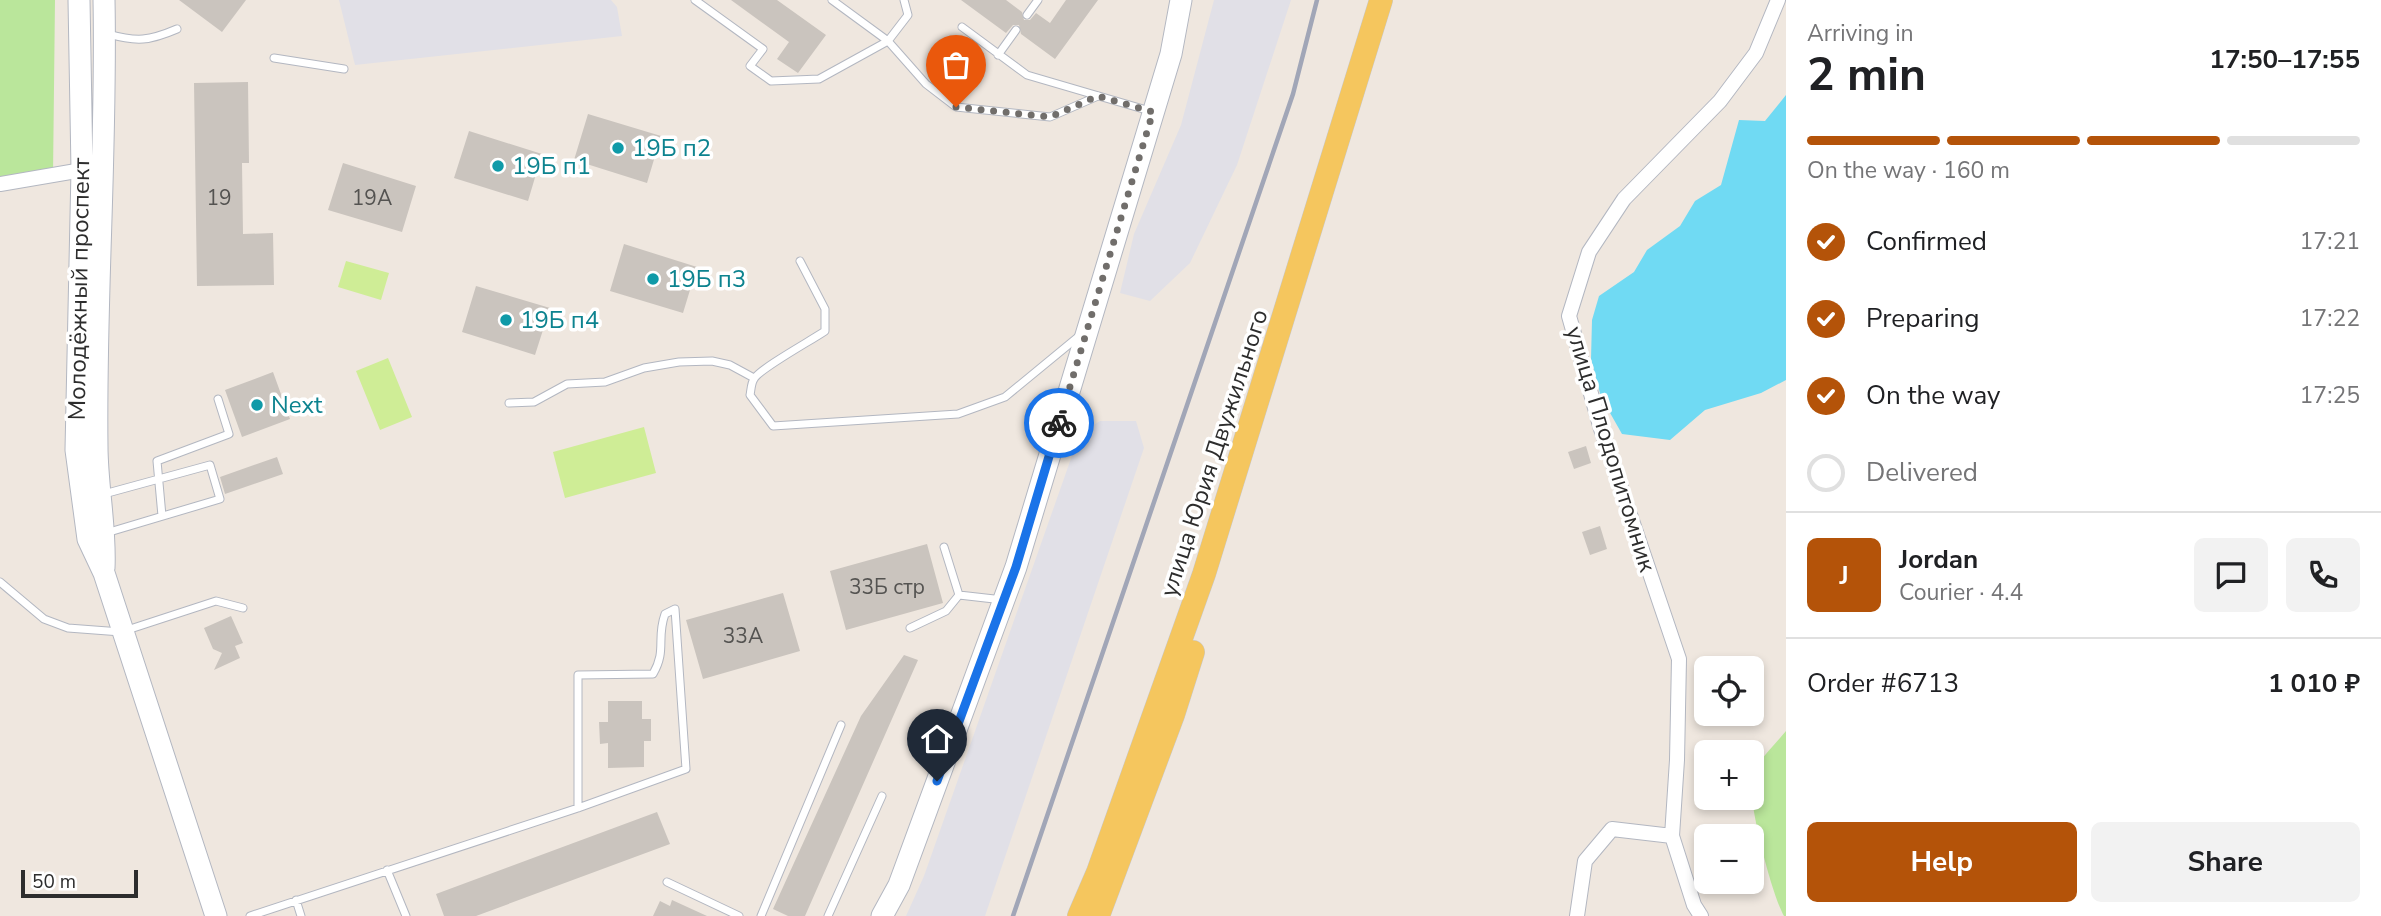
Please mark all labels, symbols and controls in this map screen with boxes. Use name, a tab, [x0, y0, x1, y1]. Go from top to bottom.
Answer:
text: Arriving in	[1807, 18, 1914, 49]
pin	[926, 35, 986, 107]
text: 17:50–17:55	[2209, 42, 2360, 77]
text: 2 min	[1807, 43, 1926, 106]
icon: bag	[937, 46, 975, 84]
place label: 19Б п2	[632, 132, 711, 164]
marker: 19Б п2	[610, 140, 626, 156]
place label: 19Б п1	[512, 150, 591, 182]
text: On the way · 160 m	[1807, 155, 2010, 186]
street label: Молодёжный проспект	[61, 157, 97, 421]
marker: 19Б п1	[490, 158, 506, 174]
house number: 19	[206, 184, 232, 212]
house number: 19А	[352, 184, 392, 212]
icon: check	[1807, 223, 1845, 261]
text: Confirmed	[1866, 224, 1987, 259]
text: 17:21	[2300, 226, 2360, 257]
place label: 19Б п3	[667, 263, 746, 295]
marker: 19Б п3	[645, 271, 661, 287]
icon: check	[1807, 300, 1845, 338]
text: Preparing	[1866, 301, 1979, 336]
text: 17:22	[2300, 303, 2360, 334]
place label: 19Б п4	[520, 304, 599, 336]
street label: улица Юрия Двужильного	[1152, 305, 1276, 601]
marker: 19Б п4	[498, 312, 514, 328]
street label: улица Плодопитомник	[1558, 322, 1664, 576]
icon: check	[1807, 377, 1845, 415]
text: On the way	[1866, 378, 2000, 413]
text: 17:25	[2300, 380, 2360, 411]
courier	[1024, 388, 1094, 458]
place label: Next	[271, 389, 323, 421]
marker: Next	[249, 397, 265, 413]
icon: bike	[1040, 404, 1078, 442]
text: Delivered	[1866, 455, 1978, 490]
button: chat	[2194, 538, 2268, 612]
button: phone	[2286, 538, 2360, 612]
text: Jordan	[1899, 542, 1978, 577]
text: J	[1839, 558, 1849, 593]
house number: 33Б стр	[849, 573, 925, 601]
text: Courier · 4.4	[1899, 577, 2023, 608]
house number: 33А	[723, 622, 763, 650]
map controls	[1694, 656, 1764, 894]
button: locate	[1694, 656, 1764, 726]
text: Order #6713	[1807, 666, 1959, 701]
text: 1 010 ₽	[2268, 666, 2360, 701]
pin	[907, 709, 967, 781]
icon: home	[918, 720, 956, 758]
button: +	[1694, 740, 1764, 810]
button: Help	[1807, 822, 2077, 902]
button: Share	[2091, 822, 2360, 902]
button: −	[1694, 824, 1764, 894]
scale bar	[21, 867, 138, 899]
text: 50 m	[32, 869, 76, 895]

